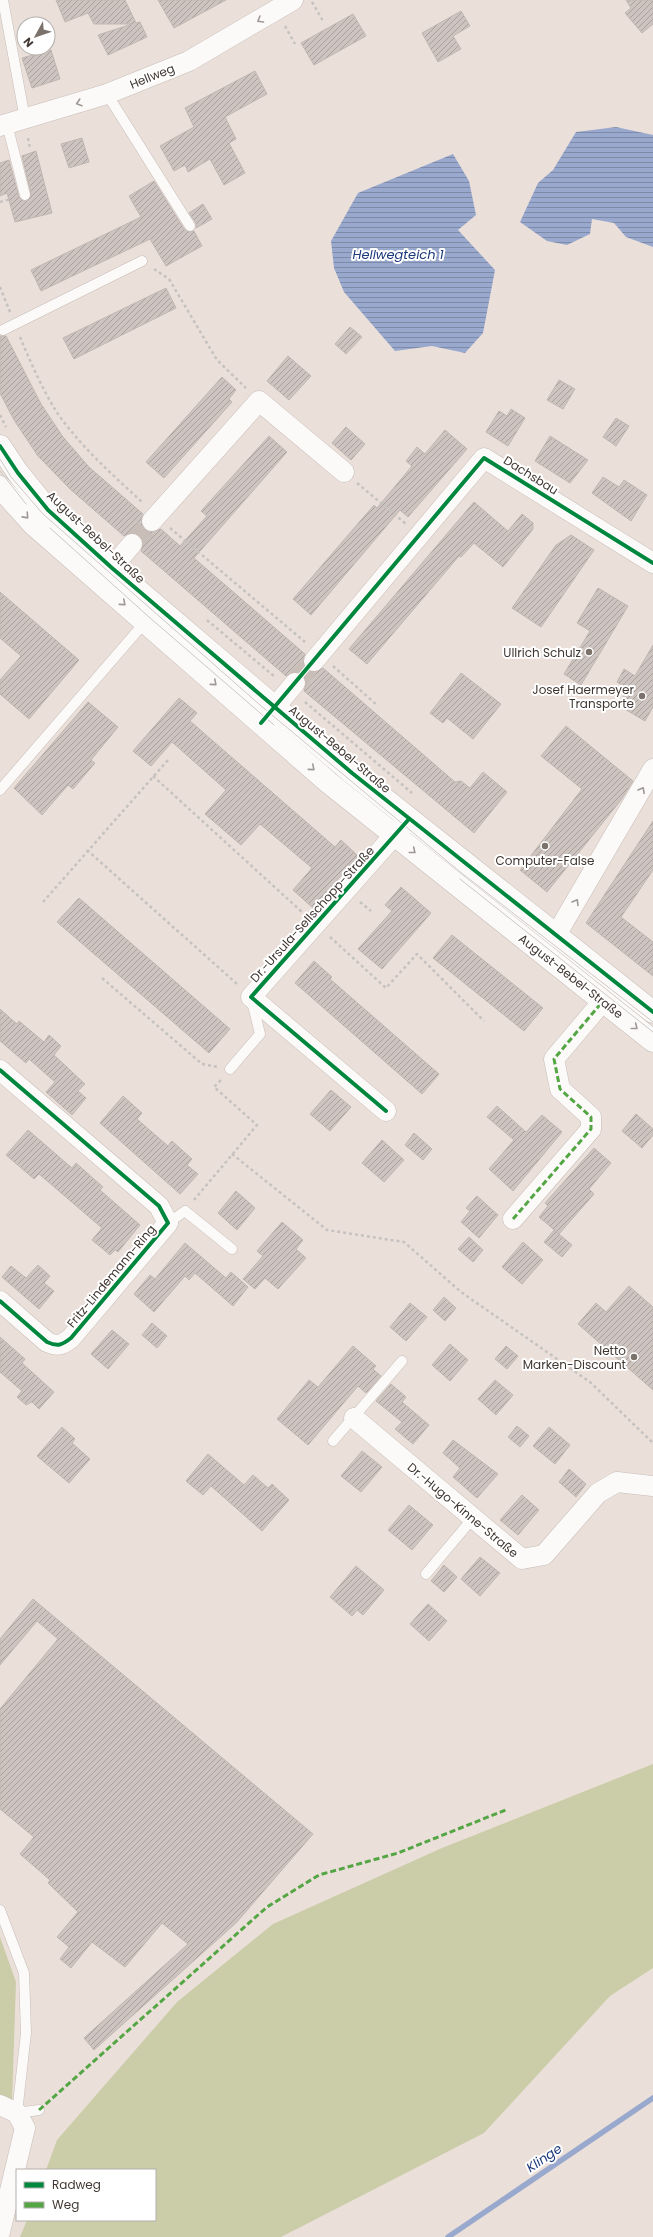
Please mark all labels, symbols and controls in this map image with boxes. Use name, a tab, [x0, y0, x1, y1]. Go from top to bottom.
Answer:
one-way arrow	[257, 15, 264, 22]
north arrow	[16, 16, 56, 56]
text: N	[20, 34, 37, 51]
street label: Hellweg	[127, 59, 177, 93]
one-way arrow	[75, 98, 82, 107]
water label: Hellwegteich 1	[352, 245, 444, 264]
street label: Dachsbau	[500, 451, 562, 499]
street label: August-Bebel-Straße	[43, 487, 149, 587]
one-way arrow	[21, 511, 29, 519]
one-way arrow	[118, 598, 126, 605]
place label: Ullrich Schulz	[503, 644, 581, 661]
marker: Ullrich Schulz	[584, 647, 594, 657]
one-way arrow	[210, 678, 217, 685]
place label: Josef Haermeyer Transporte	[532, 681, 635, 712]
marker: Josef Haermeyer Transporte	[637, 691, 647, 701]
street label: August-Bebel-Straße	[285, 701, 395, 797]
one-way arrow	[308, 764, 315, 771]
one-way arrow	[637, 787, 645, 794]
marker: Computer-False	[540, 841, 550, 851]
street label: Dr.-Ursula-Sellschopp-Straße	[246, 842, 378, 986]
one-way arrow	[408, 846, 415, 853]
place label: Computer-False	[496, 852, 594, 869]
one-way arrow	[571, 899, 578, 906]
street label: August-Bebel-Straße	[515, 930, 627, 1022]
one-way arrow	[631, 1022, 638, 1029]
street label: Fritz-Lindemann-Ring	[63, 1221, 159, 1331]
place label: Netto Marken-Discount	[523, 1342, 626, 1373]
marker: Netto Marken-Discount	[629, 1352, 639, 1362]
street label: Dr.-Hugo-Kinne-Straße	[404, 1459, 522, 1561]
water label: Klinge	[522, 2139, 566, 2177]
legend	[16, 2169, 156, 2221]
text: Radweg	[52, 2176, 101, 2193]
text: Weg	[52, 2196, 79, 2213]

